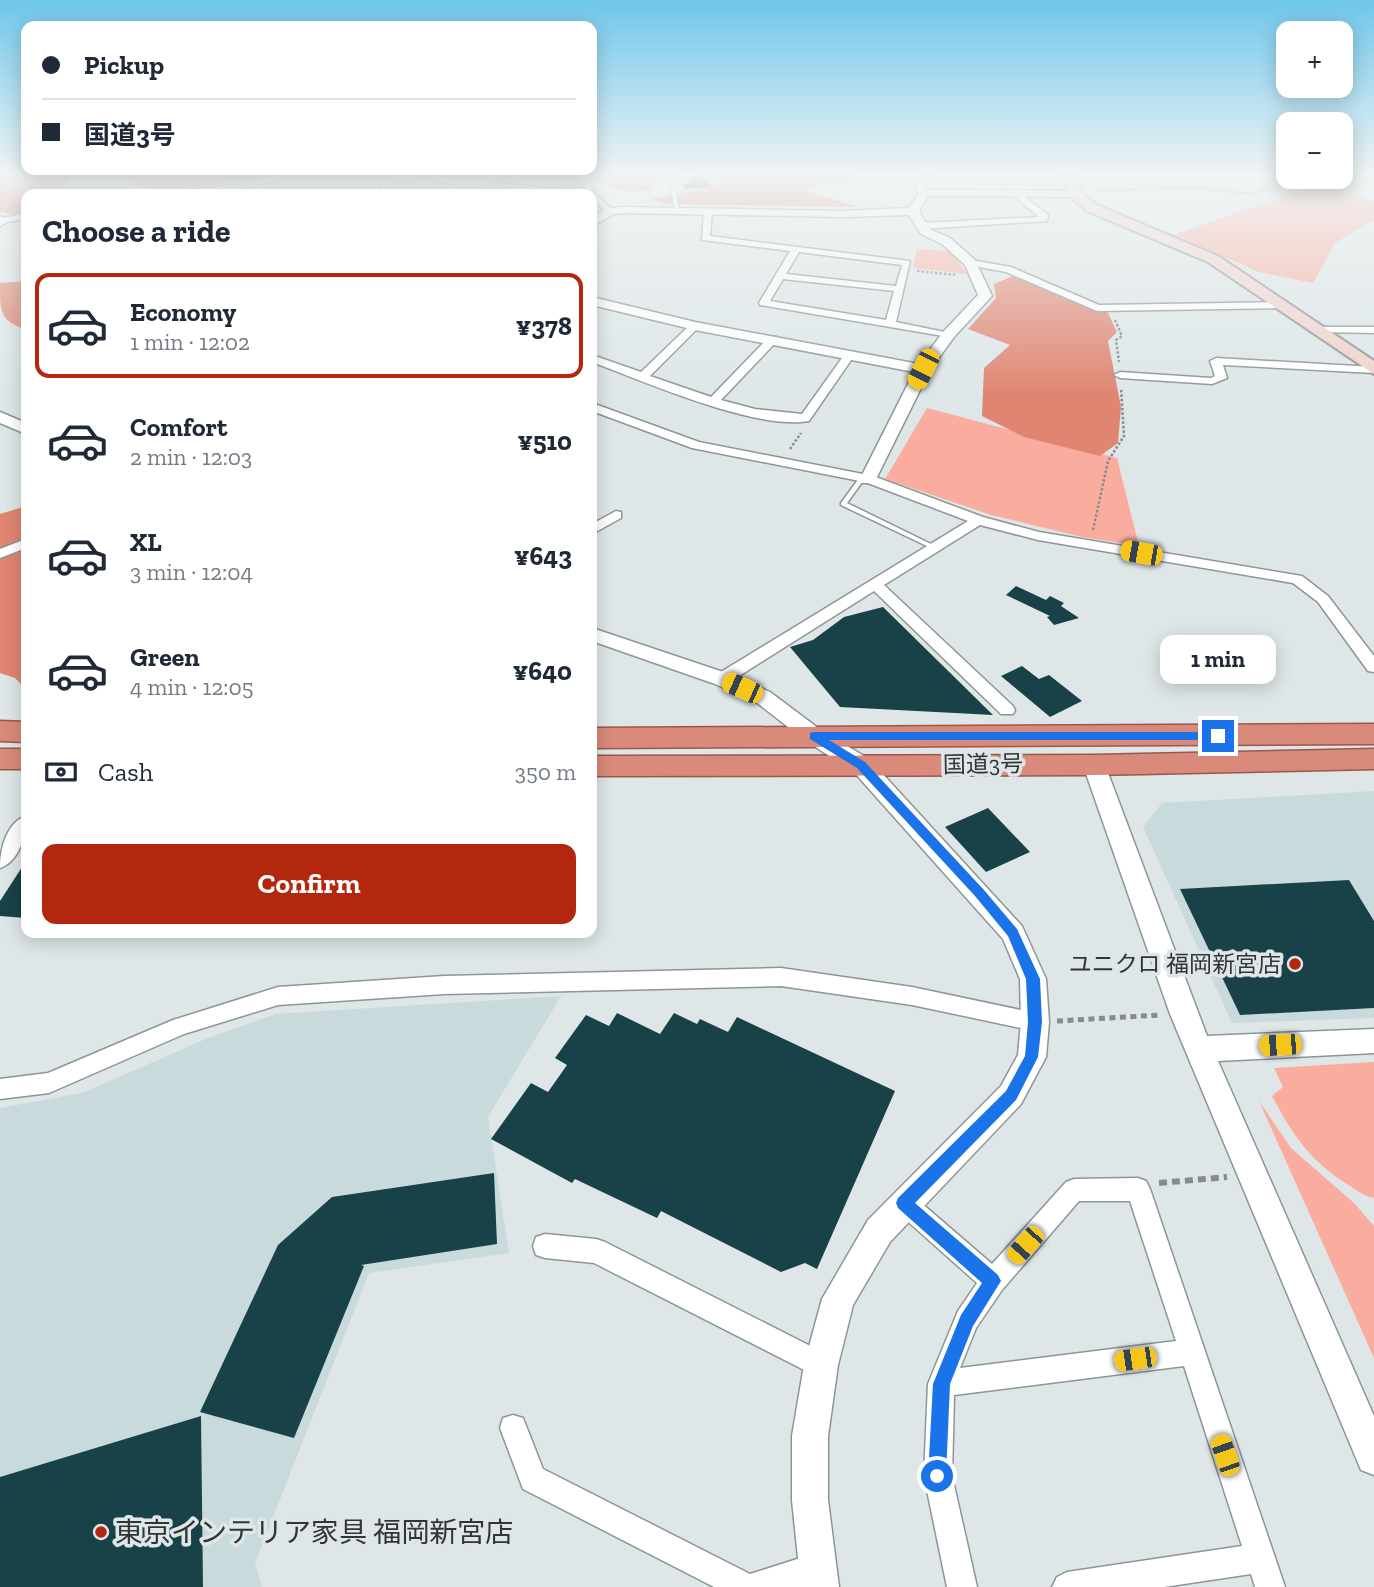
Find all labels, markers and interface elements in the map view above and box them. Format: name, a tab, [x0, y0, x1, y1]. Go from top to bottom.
map controls	[1276, 21, 1353, 189]
button: +	[1276, 21, 1353, 98]
text: Pickup	[84, 49, 164, 81]
button: −	[1276, 112, 1353, 189]
text: 国道3号	[84, 119, 176, 151]
text: Choose a ride	[42, 212, 230, 250]
icon: car	[46, 294, 109, 357]
text: Economy	[130, 296, 236, 328]
text: ¥378	[516, 310, 572, 342]
text: 1 min · 12:02	[130, 328, 250, 356]
car	[905, 346, 942, 392]
icon: car	[46, 409, 109, 472]
text: Comfort	[130, 411, 227, 443]
text: ¥510	[517, 425, 572, 457]
text: 2 min · 12:03	[130, 443, 252, 471]
icon: car	[46, 524, 109, 587]
text: XL	[130, 526, 162, 558]
car	[1119, 539, 1164, 567]
text: ¥643	[514, 540, 572, 572]
text: 3 min · 12:04	[130, 558, 253, 586]
callout: 1 min	[1160, 634, 1276, 684]
icon: car	[46, 639, 109, 702]
text: Green	[130, 641, 200, 673]
text: 1 min	[1191, 645, 1245, 673]
text: ¥640	[513, 655, 572, 687]
car	[719, 670, 766, 706]
text: 4 min · 12:05	[130, 673, 253, 701]
route end	[1202, 720, 1234, 752]
street label: 国道3号	[943, 749, 1023, 779]
icon: cash	[42, 753, 80, 791]
text: Cash	[98, 756, 153, 788]
text: 350 m	[515, 758, 576, 786]
button: Confirm	[42, 844, 576, 924]
place label: ユニクロ 福岡新宮店	[1069, 950, 1281, 978]
marker: ユニクロ 福岡新宮店	[1287, 956, 1303, 972]
car	[1259, 1033, 1302, 1057]
car	[1004, 1222, 1047, 1268]
car	[1113, 1346, 1158, 1372]
car	[1209, 1432, 1242, 1478]
route start	[921, 1460, 953, 1492]
place label: 東京インテリア家具 福岡新宮店	[115, 1516, 513, 1549]
marker: 東京インテリア家具 福岡新宮店	[93, 1524, 109, 1540]

